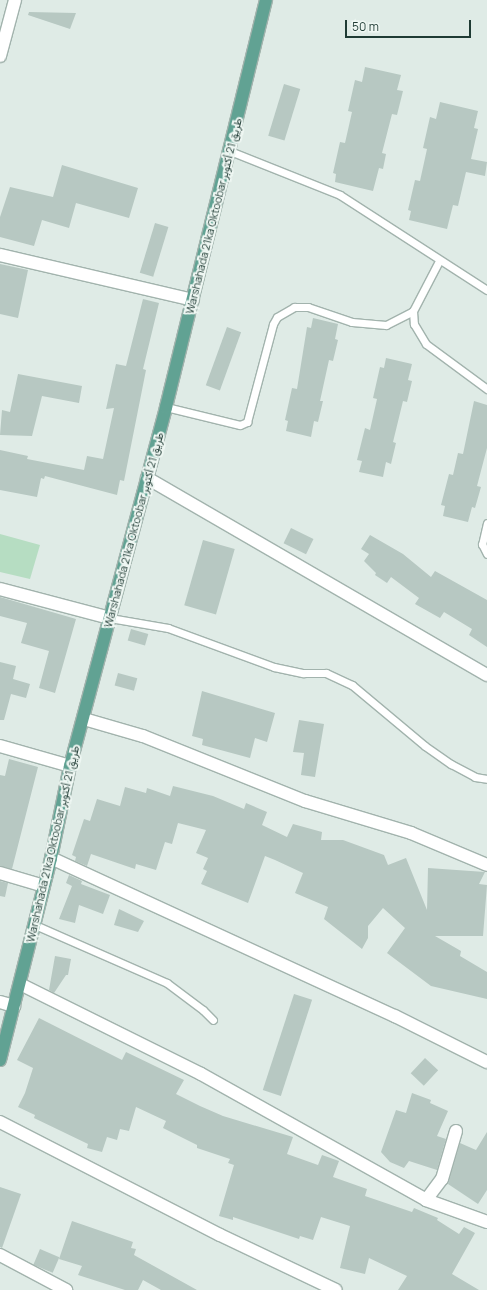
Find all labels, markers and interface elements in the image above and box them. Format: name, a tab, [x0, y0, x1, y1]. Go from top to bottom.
scale bar	[347, 12, 473, 38]
text: 50 m	[352, 18, 379, 35]
street label: Warshahada 21ka Oktoobar طريق 21 أكتوبر	[183, 117, 245, 315]
street label: Warshahada 21ka Oktoobar طريق 21 أكتوبر	[102, 431, 166, 629]
street label: Warshahada 21ka Oktoobar طريق 21 أكتوبر	[24, 744, 82, 944]

